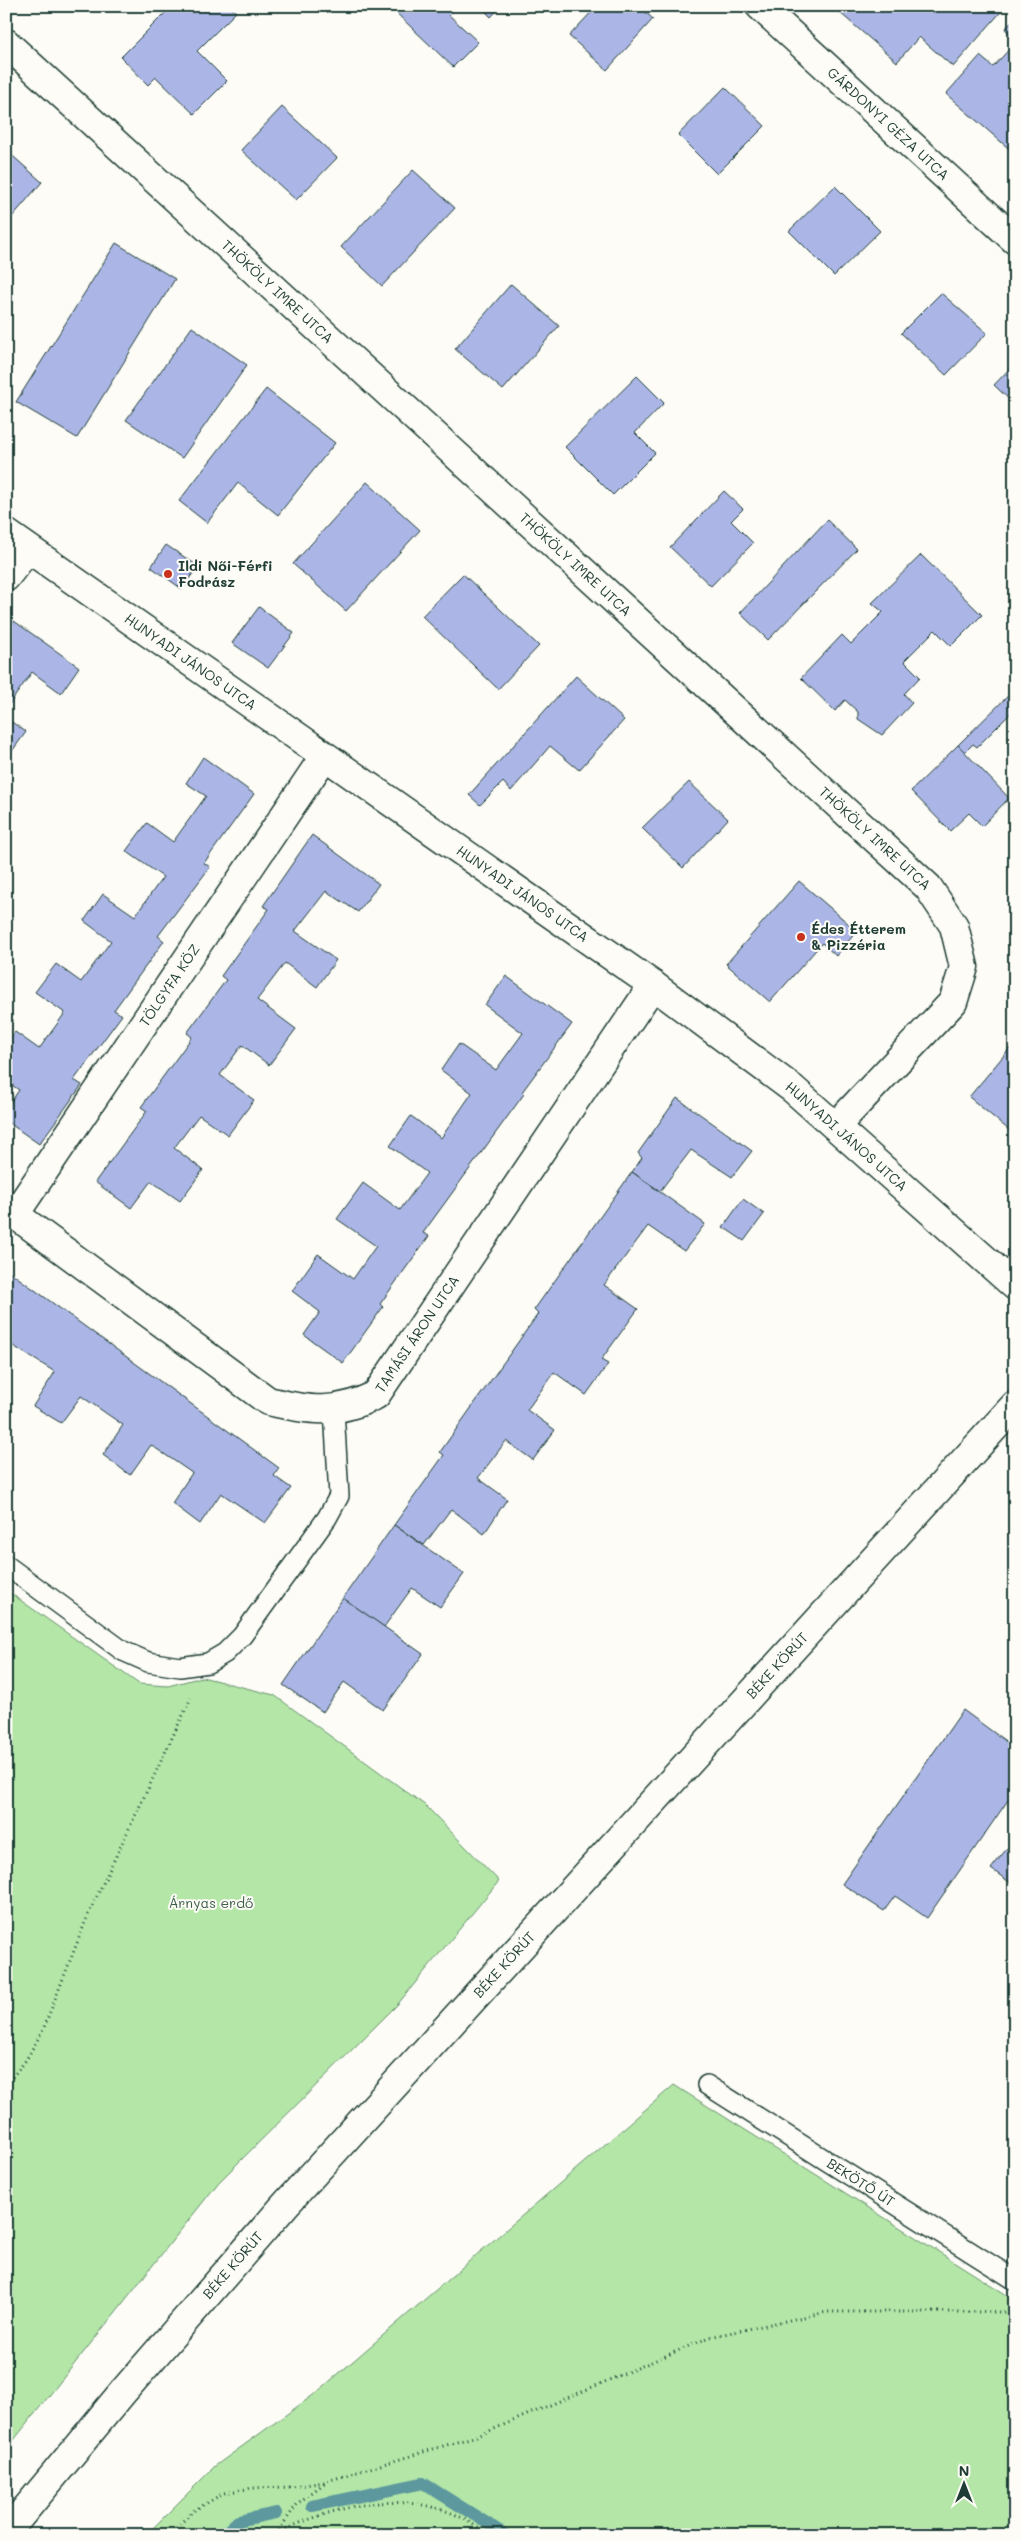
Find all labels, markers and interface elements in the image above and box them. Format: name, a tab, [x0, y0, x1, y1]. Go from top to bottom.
street label: GÁRDONYI GÉZA UTCA	[824, 63, 953, 184]
street label: THÖKÖLY IMRE UTCA	[218, 235, 338, 347]
street label: THÖKÖLY IMRE UTCA	[516, 508, 636, 620]
place label: Ildi Női-Férfi Fodrász	[178, 556, 273, 591]
marker: Ildi Női-Férfi Fodrász	[162, 568, 174, 580]
street label: HUNYADI JÁNOS UTCA	[121, 609, 260, 714]
street label: THÖKÖLY IMRE UTCA	[815, 782, 935, 894]
street label: HUNYADI JÁNOS UTCA	[453, 841, 592, 946]
place label: Édes Étterem & Pizzéria	[811, 919, 906, 954]
marker: Édes Étterem & Pizzéria	[795, 931, 807, 943]
street label: TÖLGYFA KÖZ	[135, 940, 204, 1030]
street label: HUNYADI JÁNOS UTCA	[782, 1077, 912, 1195]
street label: TAMÁSI ÁRON UTCA	[370, 1271, 463, 1396]
street label: BÉKE KÖRÚT	[742, 1628, 812, 1702]
park label: Árnyas erdő	[169, 1893, 253, 1912]
street label: BÉKE KÖRÚT	[469, 1927, 539, 2002]
street label: BEKÖTŐ ÚT	[823, 2153, 899, 2211]
street label: BÉKE KÖRÚT	[198, 2227, 267, 2303]
north arrow	[938, 2458, 988, 2508]
text: N	[959, 2461, 969, 2480]

